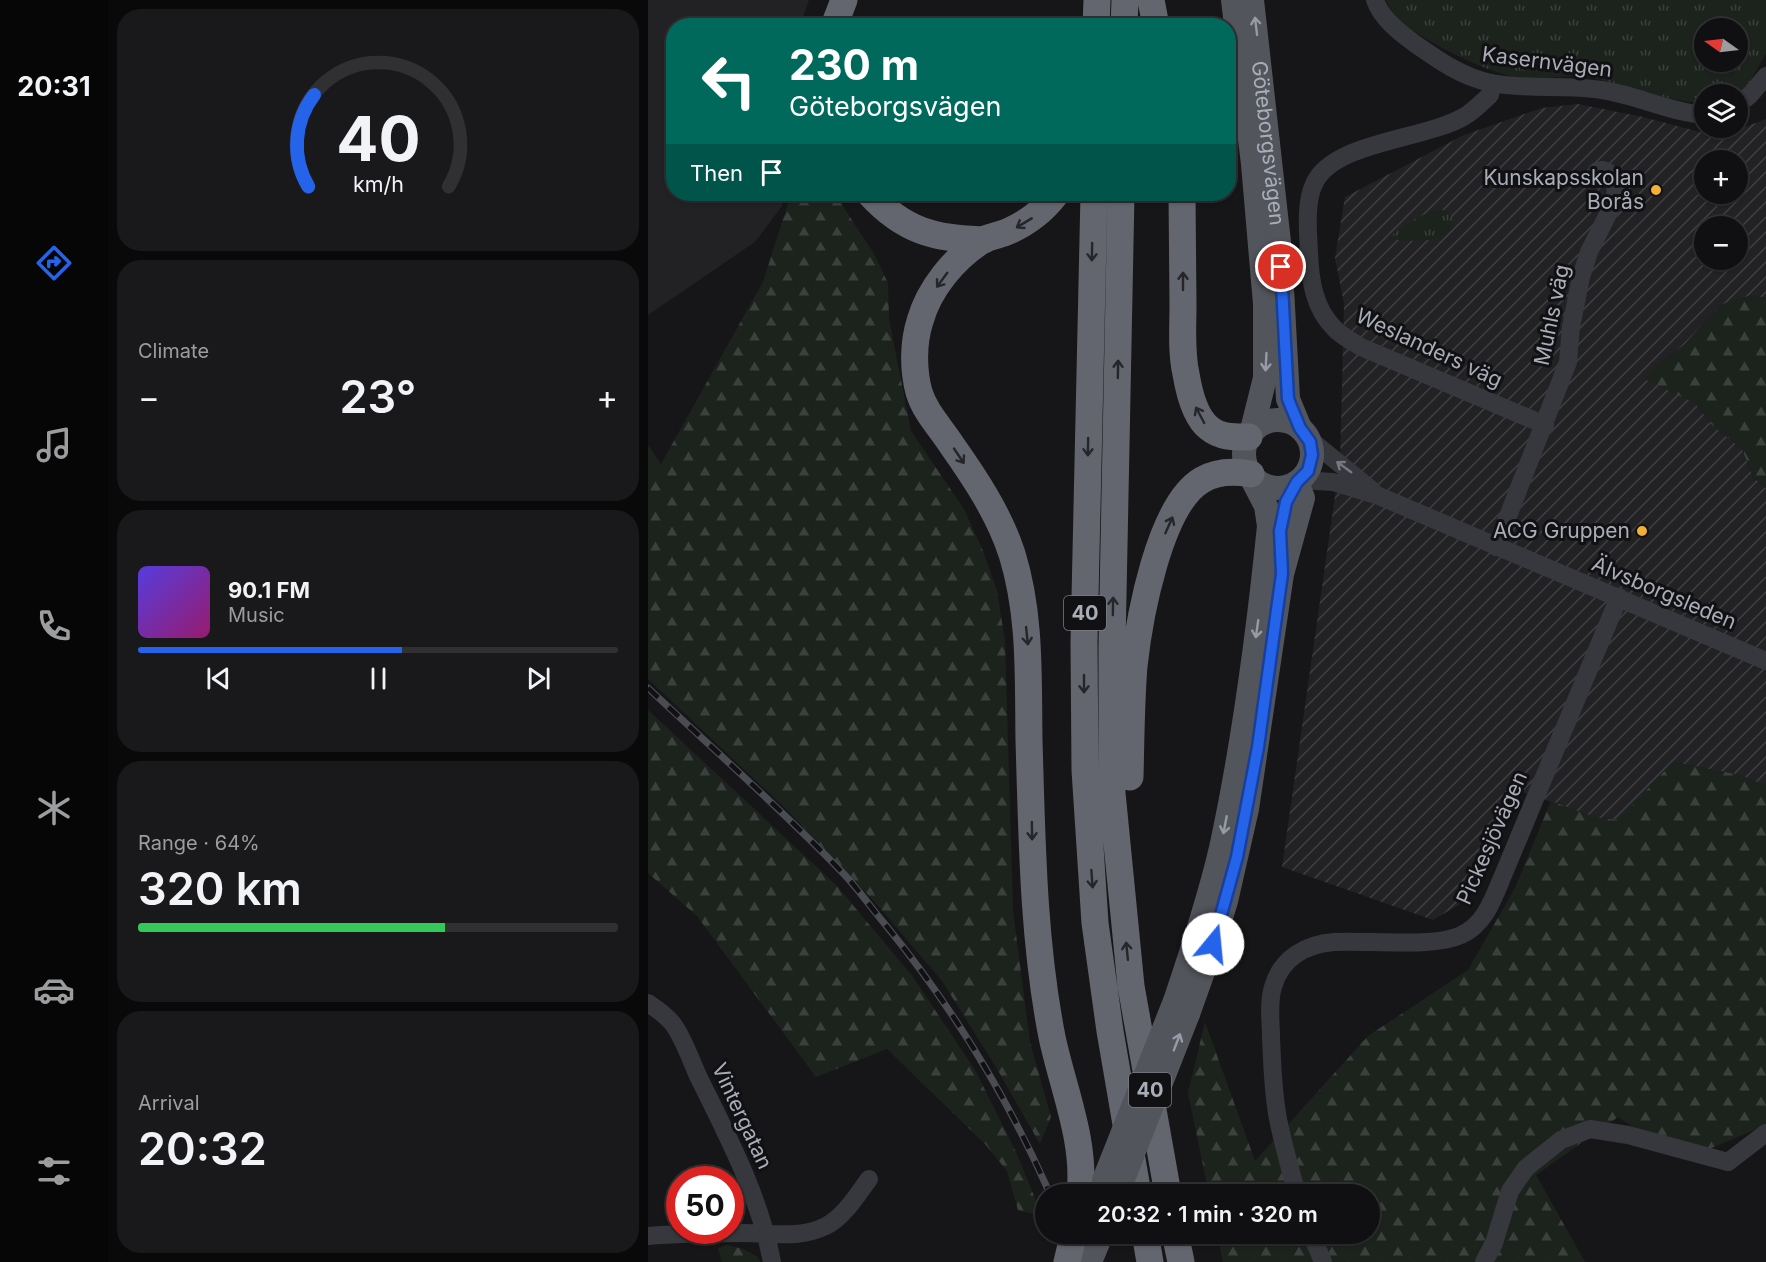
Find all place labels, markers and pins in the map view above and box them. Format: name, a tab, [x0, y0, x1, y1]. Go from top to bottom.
place label: Kunskapsskolan Borås	[1483, 165, 1644, 214]
marker: Kunskapsskolan Borås	[1649, 183, 1663, 197]
pin	[1255, 241, 1306, 292]
place label: ACG Gruppen	[1493, 518, 1630, 543]
marker: ACG Gruppen	[1635, 524, 1649, 538]

